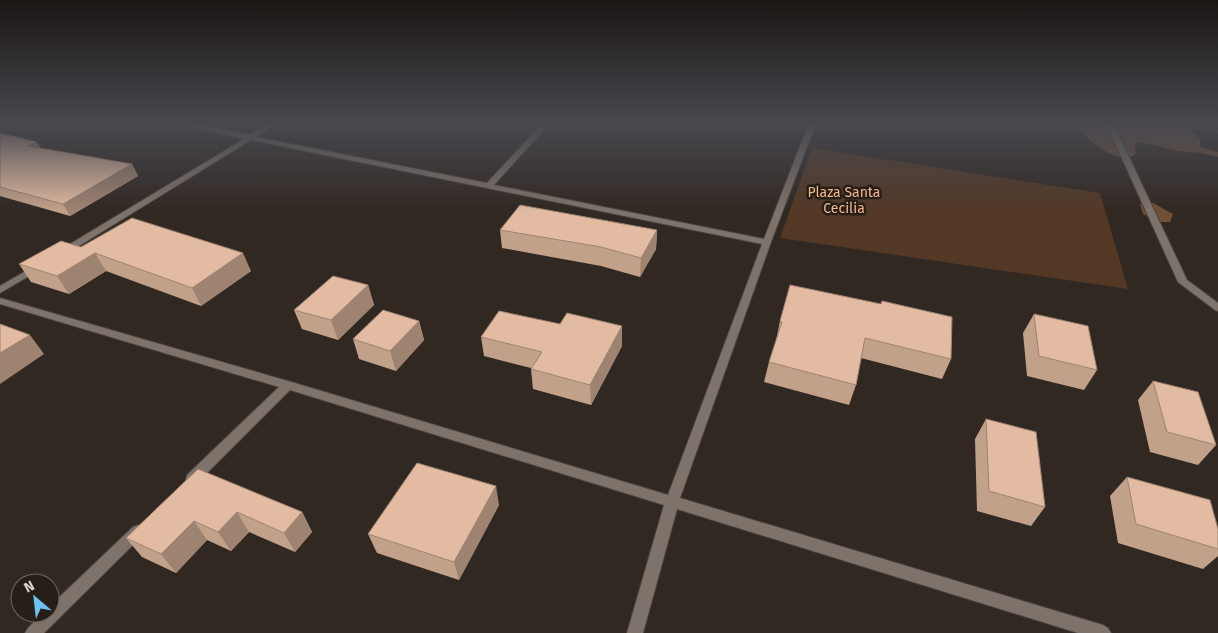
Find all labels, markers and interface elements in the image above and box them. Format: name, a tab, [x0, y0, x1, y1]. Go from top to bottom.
park label: Plaza Santa Cecilia	[808, 184, 880, 217]
north arrow	[10, 573, 60, 623]
text: N	[21, 577, 37, 597]

